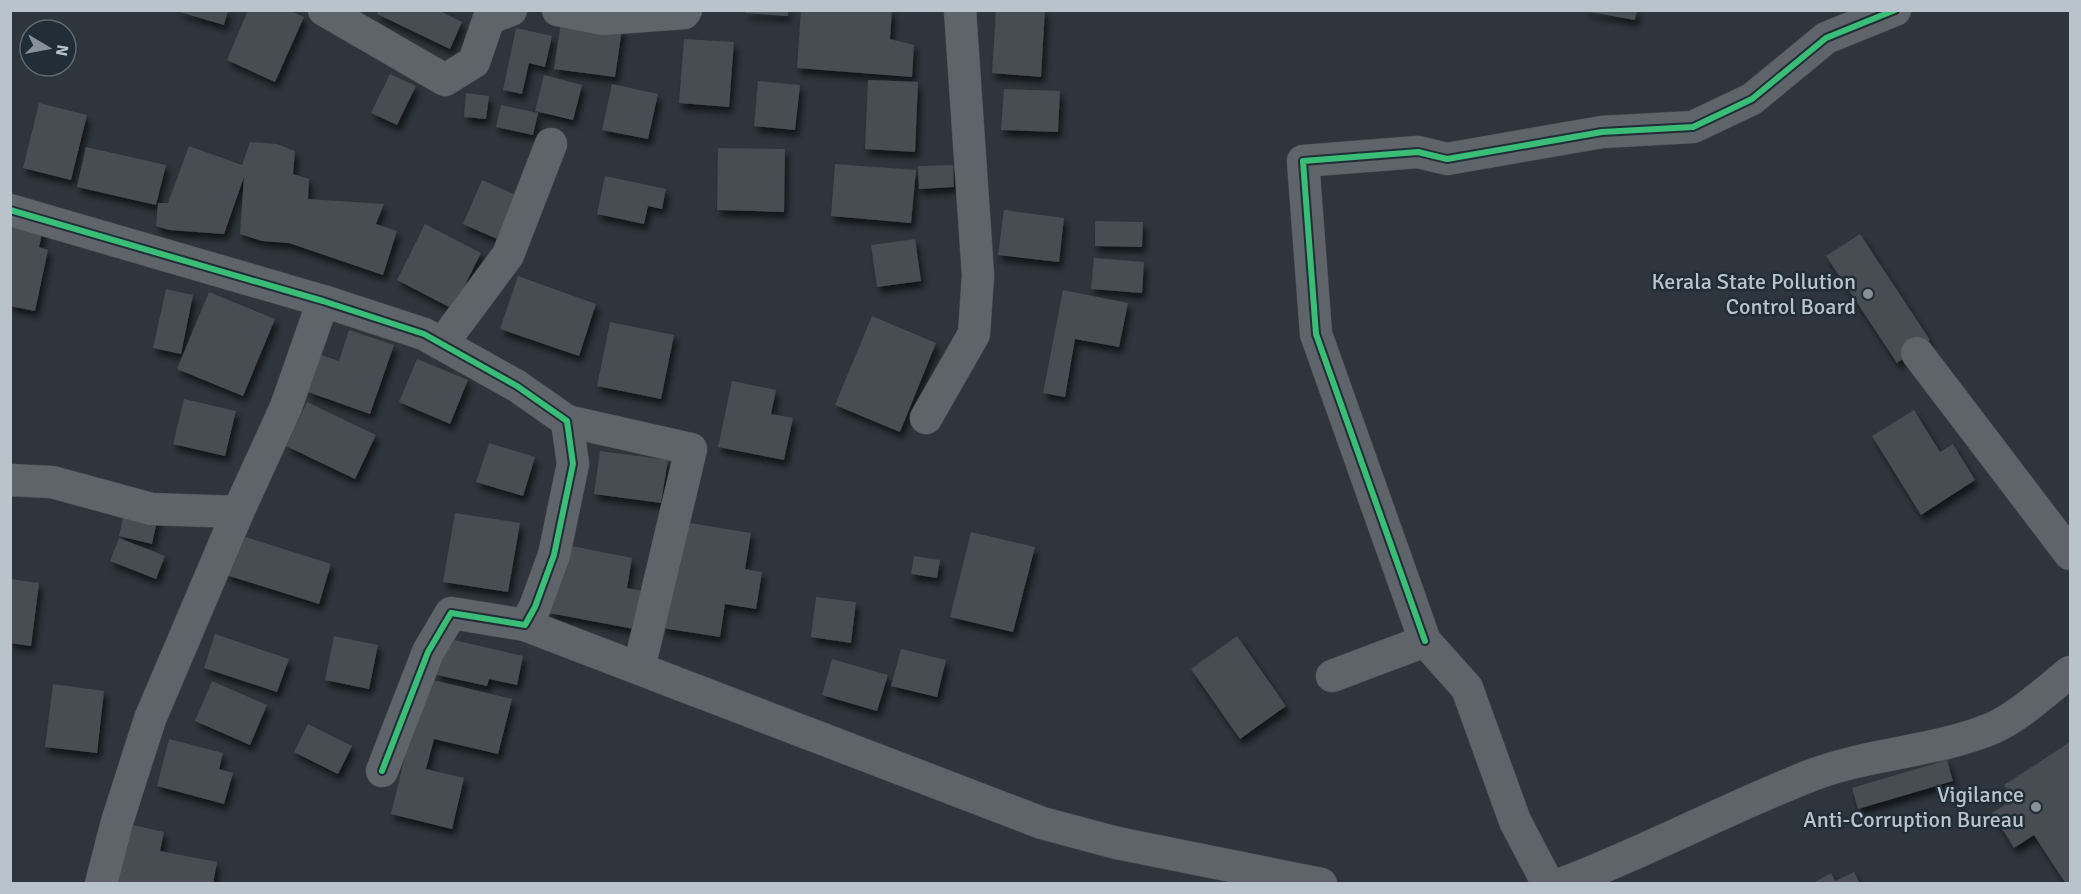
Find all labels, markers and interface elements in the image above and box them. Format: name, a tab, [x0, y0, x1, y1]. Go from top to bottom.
north arrow	[18, 18, 78, 78]
text: N	[51, 43, 73, 58]
place label: Kerala State Pollution Control Board	[1651, 268, 1856, 320]
marker: Kerala State Pollution Control Board	[1861, 287, 1875, 301]
place label: Vigilance Anti-Corruption Bureau	[1803, 781, 2024, 833]
marker: Vigilance Anti-Corruption Bureau	[2029, 800, 2043, 814]

